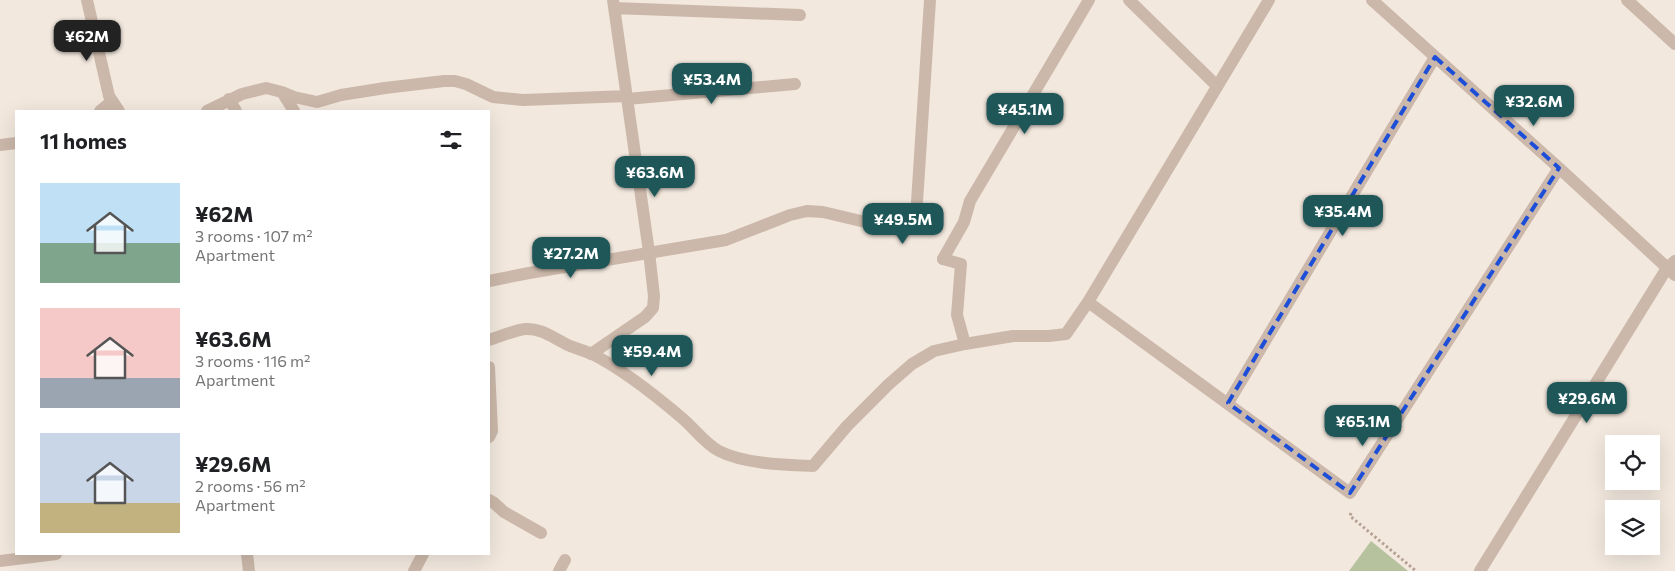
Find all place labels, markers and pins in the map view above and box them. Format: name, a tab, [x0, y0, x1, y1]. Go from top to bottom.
pin: ¥62M	[57, 20, 117, 62]
pin: ¥53.4M	[671, 62, 753, 105]
pin: ¥32.6M	[1493, 84, 1575, 127]
pin: ¥45.1M	[984, 92, 1066, 135]
pin: ¥63.6M	[614, 156, 696, 198]
pin: ¥35.4M	[1302, 194, 1384, 237]
pin: ¥49.5M	[862, 202, 944, 245]
pin: ¥27.2M	[530, 236, 612, 279]
pin: ¥59.4M	[611, 334, 693, 377]
pin: ¥29.6M	[1546, 382, 1628, 424]
pin: ¥65.1M	[1322, 404, 1404, 447]

